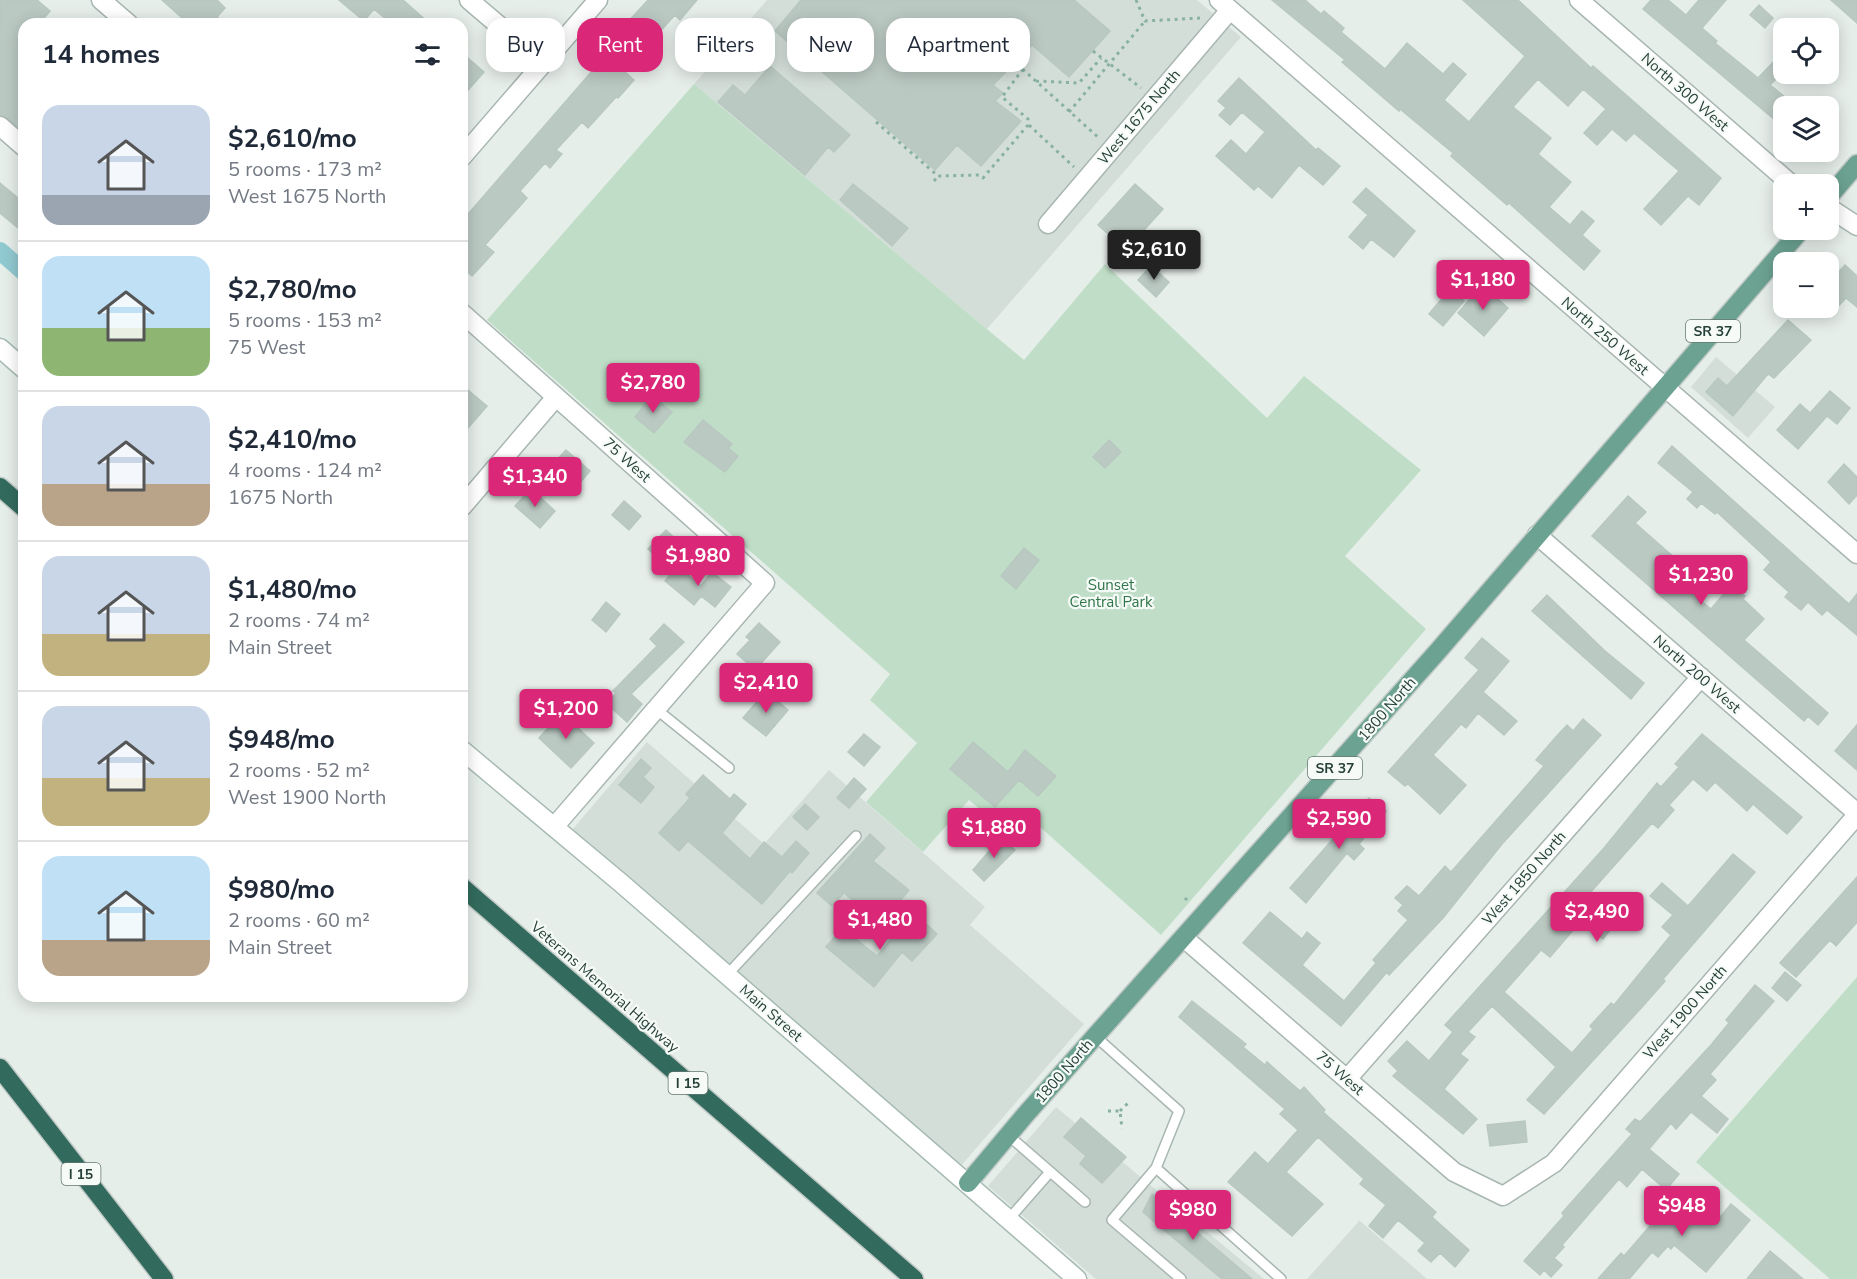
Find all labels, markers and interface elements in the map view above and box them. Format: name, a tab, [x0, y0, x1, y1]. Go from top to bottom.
chip: Buy	[486, 18, 565, 72]
chip: Rent	[577, 18, 663, 72]
chip: Filters	[675, 18, 775, 72]
chip: New	[787, 18, 874, 72]
chip: Apartment	[886, 18, 1030, 72]
map controls	[1773, 18, 1839, 318]
button: locate	[1773, 18, 1839, 84]
text: 14 homes	[42, 37, 160, 72]
icon: filters	[411, 38, 444, 71]
street label: North 300 West	[1637, 48, 1734, 136]
street label: West 1675 North	[1093, 65, 1185, 169]
button: layers	[1773, 96, 1839, 162]
text: $2,610/mo	[228, 121, 357, 156]
icon: home	[90, 129, 162, 201]
text: 5 rooms · 173 m²	[228, 156, 382, 183]
button: +	[1773, 174, 1839, 240]
text: West 1675 North	[228, 183, 386, 210]
pin: $2,610	[1105, 230, 1203, 281]
text: $2,610	[1122, 236, 1186, 263]
button: −	[1773, 252, 1839, 318]
pin: $1,180	[1434, 260, 1532, 311]
text: $1,180	[1451, 266, 1515, 293]
text: $2,780/mo	[228, 272, 357, 307]
icon: home	[90, 280, 162, 352]
street label: North 250 West	[1557, 292, 1654, 380]
text: 5 rooms · 153 m²	[228, 307, 382, 334]
road number: SR 37	[1686, 320, 1740, 342]
text: 75 West	[228, 334, 305, 361]
pin: $2,780	[604, 363, 702, 414]
text: $2,780	[621, 369, 685, 396]
text: $2,410/mo	[228, 422, 357, 457]
icon: home	[90, 430, 162, 502]
street label: 75 West	[599, 433, 656, 487]
text: 4 rooms · 124 m²	[228, 457, 382, 484]
pin: $1,340	[486, 457, 584, 508]
text: $1,340	[503, 463, 567, 490]
text: 1675 North	[228, 484, 333, 511]
pin: $1,980	[649, 536, 747, 587]
text: $1,980	[666, 542, 730, 569]
pin: $1,230	[1652, 555, 1750, 606]
text: $1,230	[1669, 561, 1733, 588]
text: $1,480/mo	[228, 572, 357, 607]
park label: Sunset Central Park	[1070, 575, 1153, 612]
icon: home	[90, 580, 162, 652]
text: 2 rooms · 74 m²	[228, 607, 370, 634]
street label: North 200 West	[1649, 630, 1746, 718]
text: Main Street	[228, 634, 331, 661]
pin: $2,410	[717, 663, 815, 714]
text: $2,410	[734, 669, 798, 696]
street label: 1800 North	[1354, 673, 1420, 745]
pin: $1,200	[517, 689, 615, 740]
text: $1,200	[534, 695, 598, 722]
text: $948/mo	[228, 722, 335, 757]
icon: home	[90, 730, 162, 802]
text: 2 rooms · 52 m²	[228, 757, 370, 784]
road number: SR 37	[1308, 757, 1362, 779]
text: West 1900 North	[228, 784, 386, 811]
pin: $2,590	[1290, 799, 1388, 850]
text: $2,590	[1307, 805, 1371, 832]
pin: $1,880	[945, 808, 1043, 859]
text: $1,880	[962, 814, 1026, 841]
street label: West 1850 North	[1478, 827, 1570, 929]
text: $980/mo	[228, 872, 335, 907]
icon: home	[90, 880, 162, 952]
pin: $2,490	[1548, 892, 1646, 943]
text: $2,490	[1565, 898, 1629, 925]
pin: $1,480	[831, 900, 929, 951]
text: $1,480	[848, 906, 912, 933]
text: 2 rooms · 60 m²	[228, 907, 370, 934]
street label: Veterans Memorial Highway	[526, 916, 684, 1057]
text: Main Street	[228, 934, 331, 961]
street label: West 1900 North	[1639, 961, 1731, 1063]
street label: Main Street	[735, 980, 807, 1046]
street label: 1800 North	[1031, 1035, 1097, 1107]
street label: 75 West	[1312, 1046, 1369, 1100]
road number: I 15	[668, 1072, 708, 1094]
road number: I 15	[62, 1163, 100, 1185]
pin: $948	[1646, 1186, 1718, 1237]
pin: $980	[1157, 1190, 1229, 1241]
text: $948	[1658, 1192, 1706, 1219]
text: $980	[1169, 1196, 1217, 1223]

